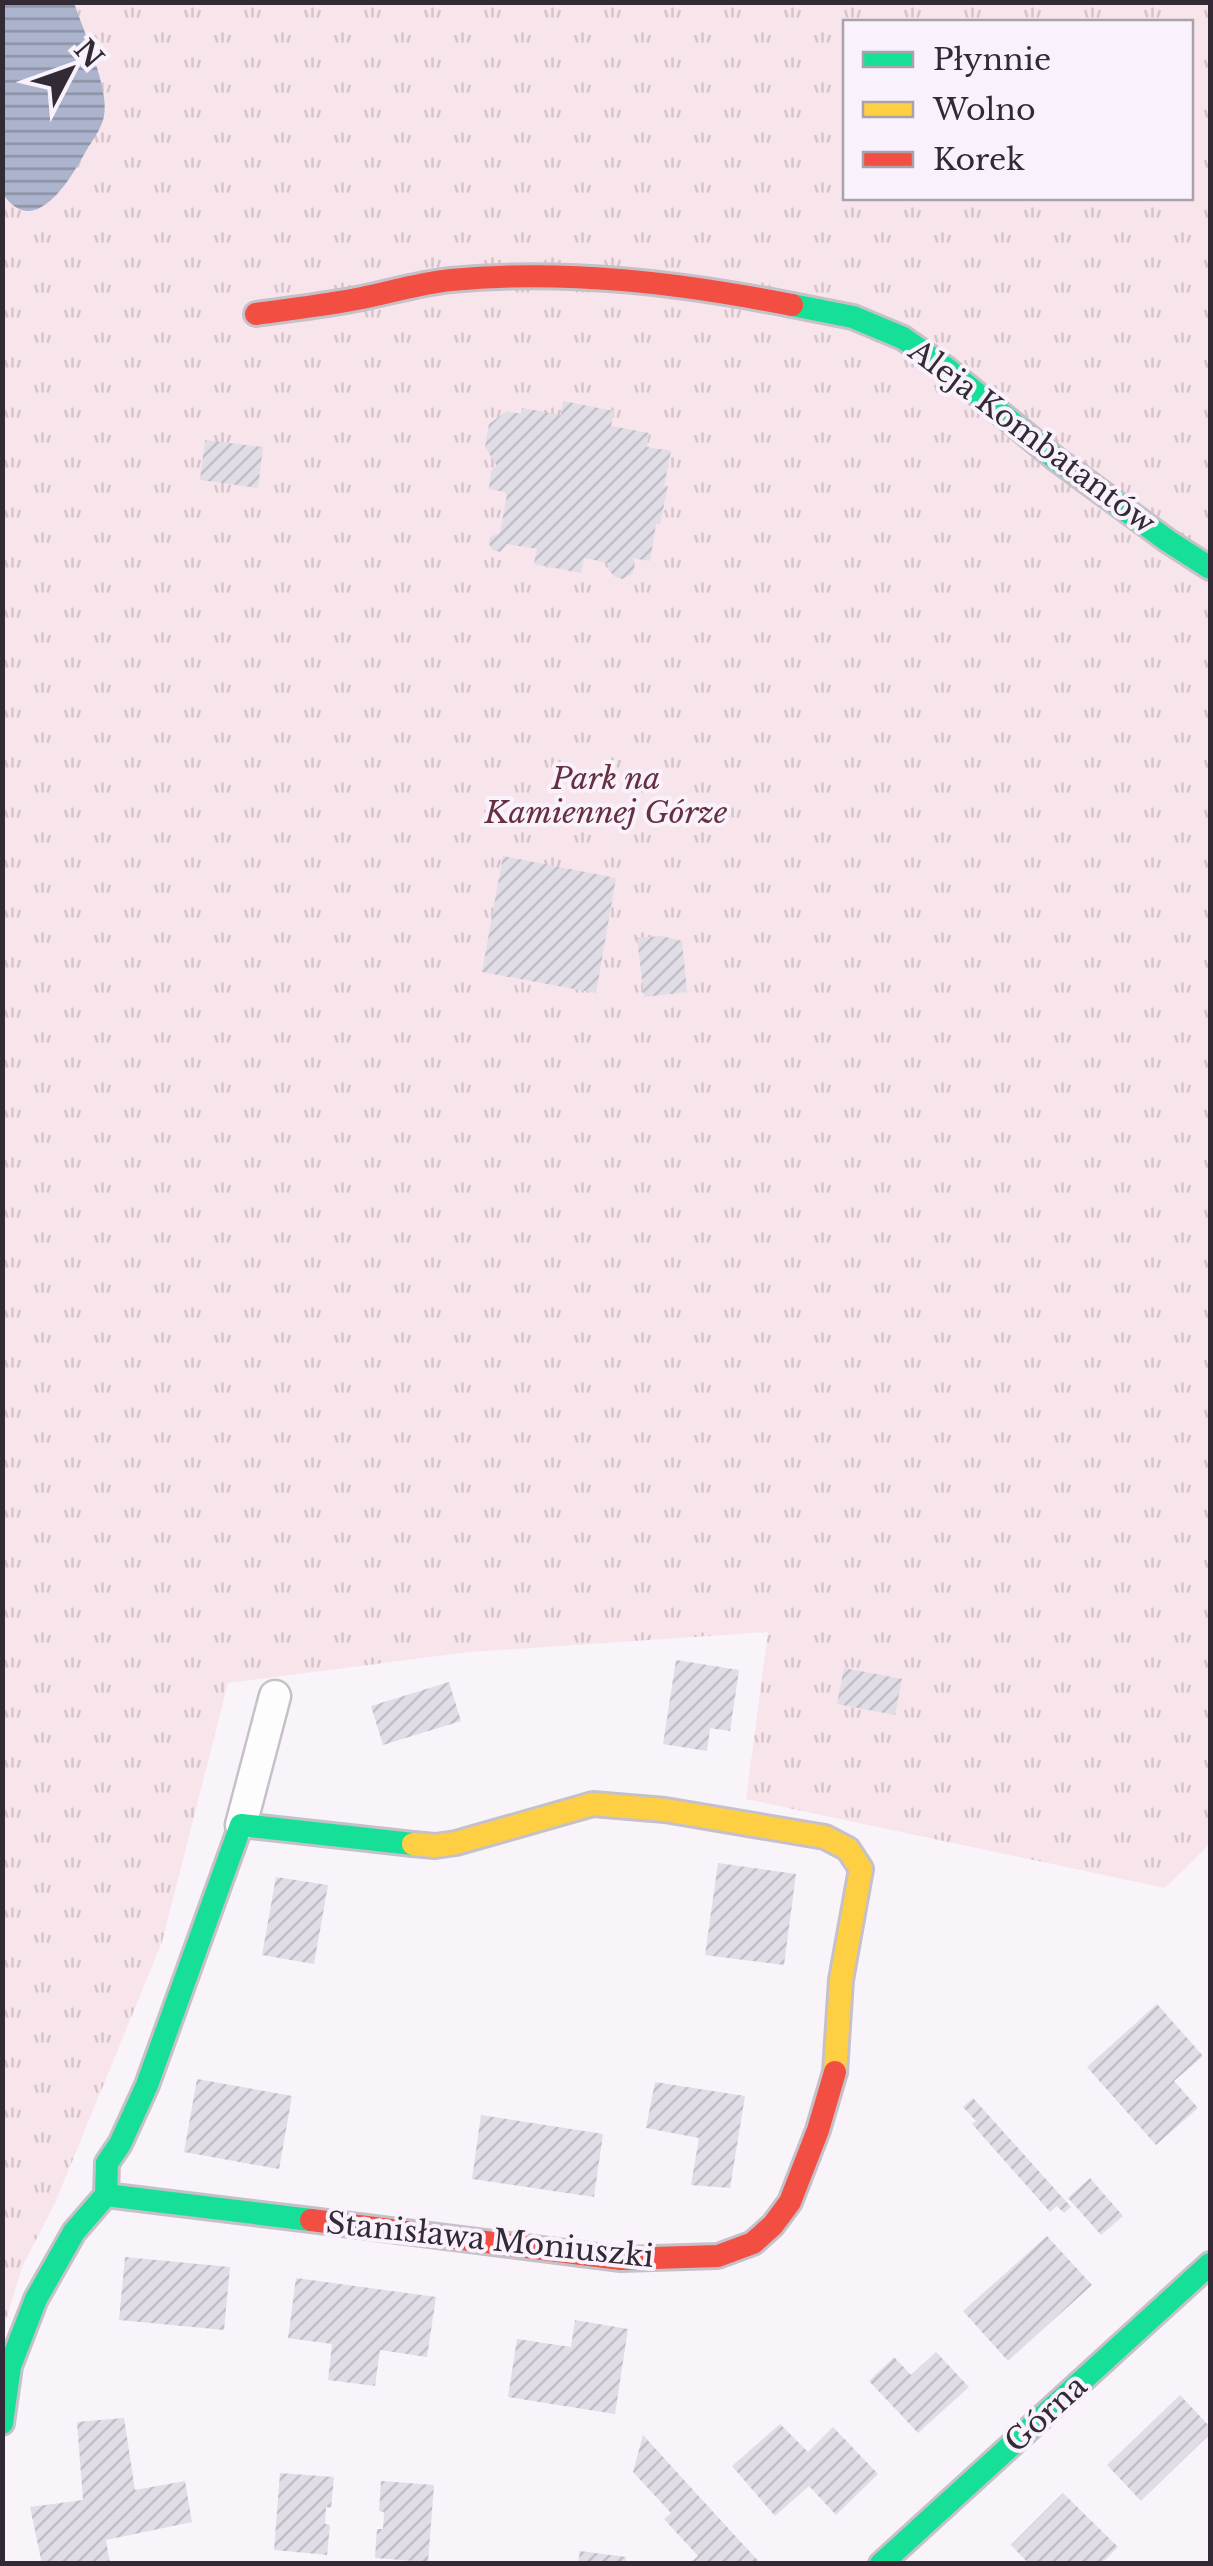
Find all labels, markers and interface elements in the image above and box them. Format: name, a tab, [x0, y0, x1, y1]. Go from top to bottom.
north arrow	[20, 20, 120, 120]
legend	[843, 20, 1193, 200]
text: N	[67, 33, 110, 75]
text: Płynnie	[933, 41, 1051, 78]
text: Wolno	[932, 91, 1036, 128]
text: Korek	[933, 141, 1025, 178]
street label: Aleja Kombatantów	[901, 331, 1163, 542]
park label: Park na Kamiennej Górze	[484, 760, 728, 831]
street label: Stanisława Moniuszki	[324, 2204, 656, 2275]
street label: Górna	[997, 2367, 1094, 2460]

